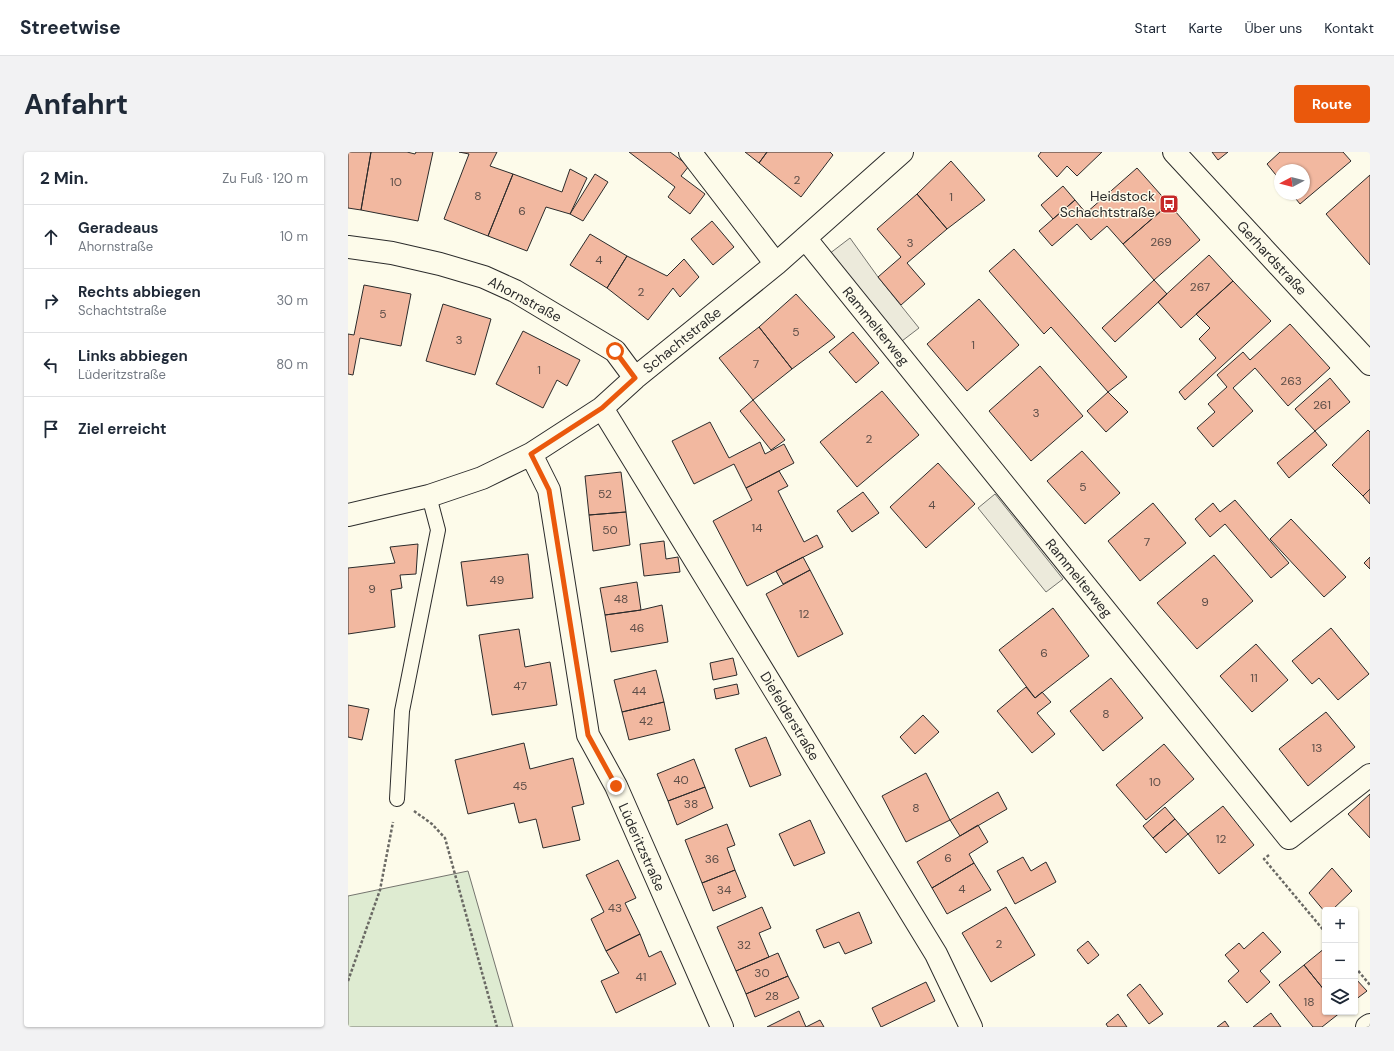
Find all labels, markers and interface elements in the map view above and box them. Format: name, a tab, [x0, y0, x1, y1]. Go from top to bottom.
text: Streetwise	[20, 15, 121, 40]
text: Start	[1135, 19, 1166, 37]
text: Karte	[1188, 19, 1222, 37]
text: Über uns	[1244, 19, 1302, 37]
text: Kontakt	[1324, 19, 1374, 37]
button: Route	[1294, 85, 1370, 123]
text: Anfahrt	[24, 86, 128, 123]
north arrow	[1274, 164, 1310, 200]
text: 2 Min.	[40, 167, 88, 189]
text: Zu Fuß · 120 m	[222, 170, 308, 187]
house number: 2	[794, 172, 801, 188]
house number: 10	[390, 174, 402, 190]
place label: Heidstock Schachtstraße	[1060, 187, 1155, 221]
house number: 8	[474, 188, 482, 204]
house number: 1	[949, 189, 953, 205]
bus stop icon: Heidstock Schachtstraße	[1158, 193, 1180, 215]
house number: 6	[518, 203, 526, 219]
street label: Gerhardstraße	[1233, 217, 1311, 299]
text: Geradeaus	[78, 218, 159, 238]
icon: ahead	[40, 226, 62, 248]
text: 10 m	[280, 228, 308, 245]
house number: 269	[1150, 234, 1172, 250]
house number: 3	[906, 235, 914, 251]
text: Ahornstraße	[78, 238, 153, 255]
house number: 4	[595, 252, 603, 268]
street label: Ahornstraße	[485, 272, 565, 326]
house number: 267	[1190, 279, 1210, 295]
text: Rechts abbiegen	[78, 282, 201, 302]
street label: Rammelterweg	[839, 283, 913, 369]
house number: 2	[638, 284, 645, 300]
icon: right	[40, 290, 62, 312]
text: 30 m	[276, 292, 308, 309]
text: Schachtstraße	[78, 302, 167, 319]
street label: Schachtstraße	[639, 303, 725, 377]
house number: 5	[379, 306, 387, 322]
house number: 5	[792, 324, 800, 340]
house number: 3	[455, 332, 463, 348]
house number: 1	[971, 337, 975, 353]
route start	[606, 342, 624, 360]
text: Links abbiegen	[78, 346, 188, 366]
icon: left	[40, 354, 62, 376]
text: 80 m	[276, 356, 308, 373]
house number: 7	[753, 356, 759, 372]
house number: 1	[537, 362, 541, 378]
text: Lüderitzstraße	[78, 366, 166, 383]
house number: 263	[1280, 373, 1302, 389]
house number: 261	[1313, 397, 1331, 413]
house number: 3	[1032, 405, 1040, 421]
icon: arrive	[40, 418, 62, 440]
text: Ziel erreicht	[78, 419, 167, 439]
house number: 2	[866, 431, 873, 447]
house number: 5	[1079, 479, 1087, 495]
house number: 52	[598, 486, 612, 502]
house number: 4	[928, 497, 936, 513]
house number: 14	[751, 520, 763, 536]
house number: 50	[602, 522, 618, 538]
house number: 7	[1144, 534, 1150, 550]
street label: Rammelterweg	[1042, 535, 1116, 621]
house number: 49	[490, 572, 504, 588]
house number: 9	[368, 581, 376, 597]
house number: 48	[614, 591, 628, 607]
house number: 9	[1201, 594, 1209, 610]
house number: 12	[799, 606, 809, 622]
house number: 46	[630, 620, 644, 636]
house number: 6	[1040, 645, 1048, 661]
street label: Diefelderstraße	[756, 668, 824, 764]
house number: 11	[1250, 670, 1258, 686]
house number: 47	[513, 678, 527, 694]
house number: 44	[632, 683, 646, 699]
house number: 8	[1102, 706, 1110, 722]
house number: 42	[639, 713, 653, 729]
house number: 13	[1312, 740, 1322, 756]
house number: 40	[673, 772, 689, 788]
house number: 10	[1149, 774, 1161, 790]
route end	[607, 777, 625, 795]
house number: 45	[513, 778, 527, 794]
house number: 38	[684, 796, 698, 812]
street label: Lüderitzstraße	[615, 800, 669, 894]
house number: 8	[912, 800, 920, 816]
house number: 12	[1216, 831, 1226, 847]
house number: 6	[944, 850, 952, 866]
house number: 36	[705, 851, 719, 867]
house number: 4	[958, 881, 966, 897]
house number: 34	[717, 882, 731, 898]
house number: 43	[608, 900, 622, 916]
map controls	[1322, 907, 1358, 1015]
button: +	[1322, 907, 1358, 943]
house number: 2	[996, 936, 1003, 952]
house number: 32	[737, 937, 751, 953]
button: −	[1322, 943, 1358, 979]
house number: 30	[754, 965, 770, 981]
house number: 41	[635, 969, 647, 985]
button: layers	[1322, 979, 1358, 1015]
house number: 28	[765, 988, 779, 1004]
house number: 18	[1303, 994, 1315, 1010]

